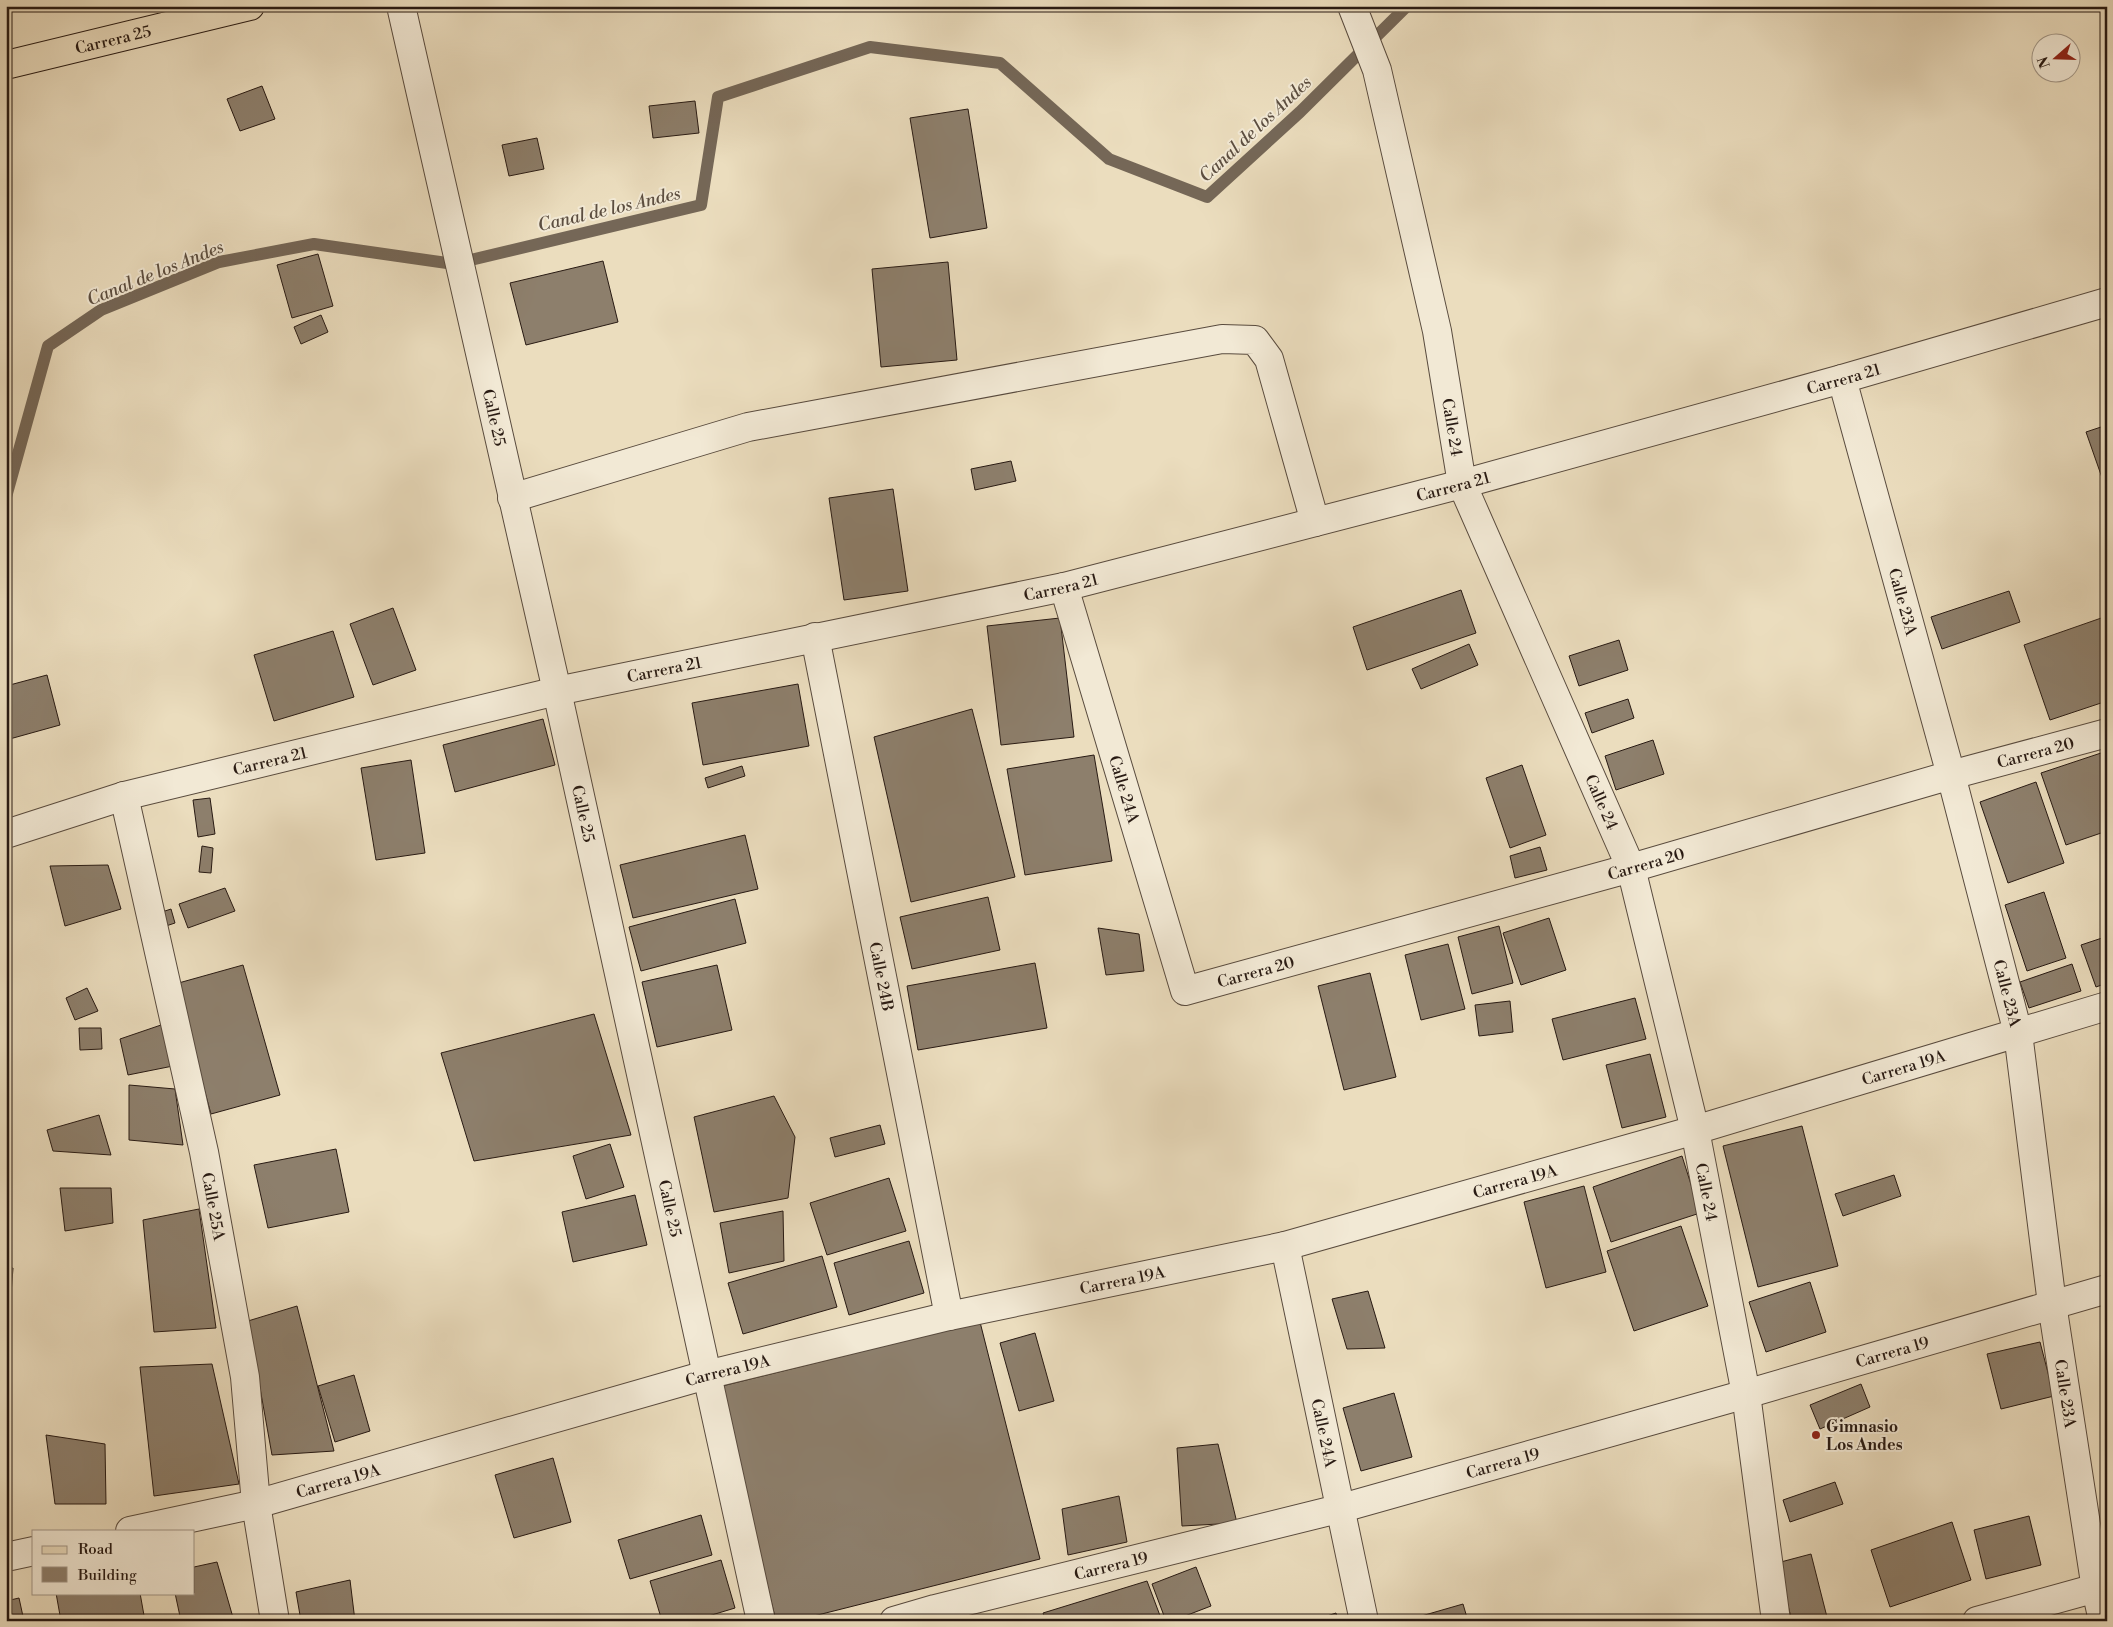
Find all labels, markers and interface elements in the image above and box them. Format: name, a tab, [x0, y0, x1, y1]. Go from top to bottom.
street label: Carrera 25	[73, 21, 153, 59]
north arrow	[2030, 32, 2080, 82]
text: N	[2034, 54, 2055, 70]
water label: Canal de los Andes	[1194, 71, 1317, 187]
water label: Canal de los Andes	[536, 182, 683, 237]
water label: Canal de los Andes	[83, 235, 227, 311]
street label: Carrera 21	[1805, 359, 1883, 399]
street label: Calle 25	[478, 387, 510, 448]
street label: Calle 24	[1437, 397, 1466, 458]
street label: Carrera 21	[1414, 468, 1493, 506]
street label: Calle 23A	[1884, 566, 1921, 639]
street label: Carrera 21	[1022, 570, 1101, 606]
street label: Carrera 21	[625, 653, 704, 687]
street label: Carrera 20	[1995, 733, 2076, 773]
street label: Carrera 21	[231, 743, 309, 780]
street label: Calle 24A	[1104, 753, 1143, 827]
street label: Calle 24	[1580, 771, 1622, 834]
street label: Calle 25	[567, 783, 599, 844]
street label: Carrera 20	[1605, 844, 1687, 885]
street label: Calle 24B	[864, 940, 898, 1013]
street label: Carrera 20	[1215, 952, 1297, 993]
street label: Calle 23A	[1988, 957, 2025, 1030]
street label: Carrera 19A	[1859, 1046, 1949, 1090]
street label: Carrera 19A	[1471, 1160, 1560, 1203]
street label: Calle 24	[1691, 1161, 1721, 1223]
street label: Calle 25A	[197, 1171, 229, 1243]
street label: Calle 25	[653, 1178, 685, 1239]
street label: Carrera 19A	[1078, 1262, 1168, 1300]
street label: Carrera 19	[1853, 1332, 1932, 1373]
street label: Carrera 19A	[683, 1351, 773, 1391]
street label: Calle 23A	[2050, 1358, 2080, 1430]
street label: Calle 24A	[1306, 1397, 1341, 1470]
place label: Gimnasio Los Andes	[1826, 1417, 1903, 1455]
marker: Gimnasio Los Andes	[1810, 1429, 1822, 1441]
street label: Carrera 19	[1464, 1444, 1542, 1484]
street label: Carrera 19A	[294, 1460, 383, 1503]
legend	[32, 1530, 195, 1594]
text: Road	[78, 1540, 113, 1559]
street label: Carrera 19	[1072, 1547, 1151, 1585]
text: Building	[77, 1566, 137, 1585]

